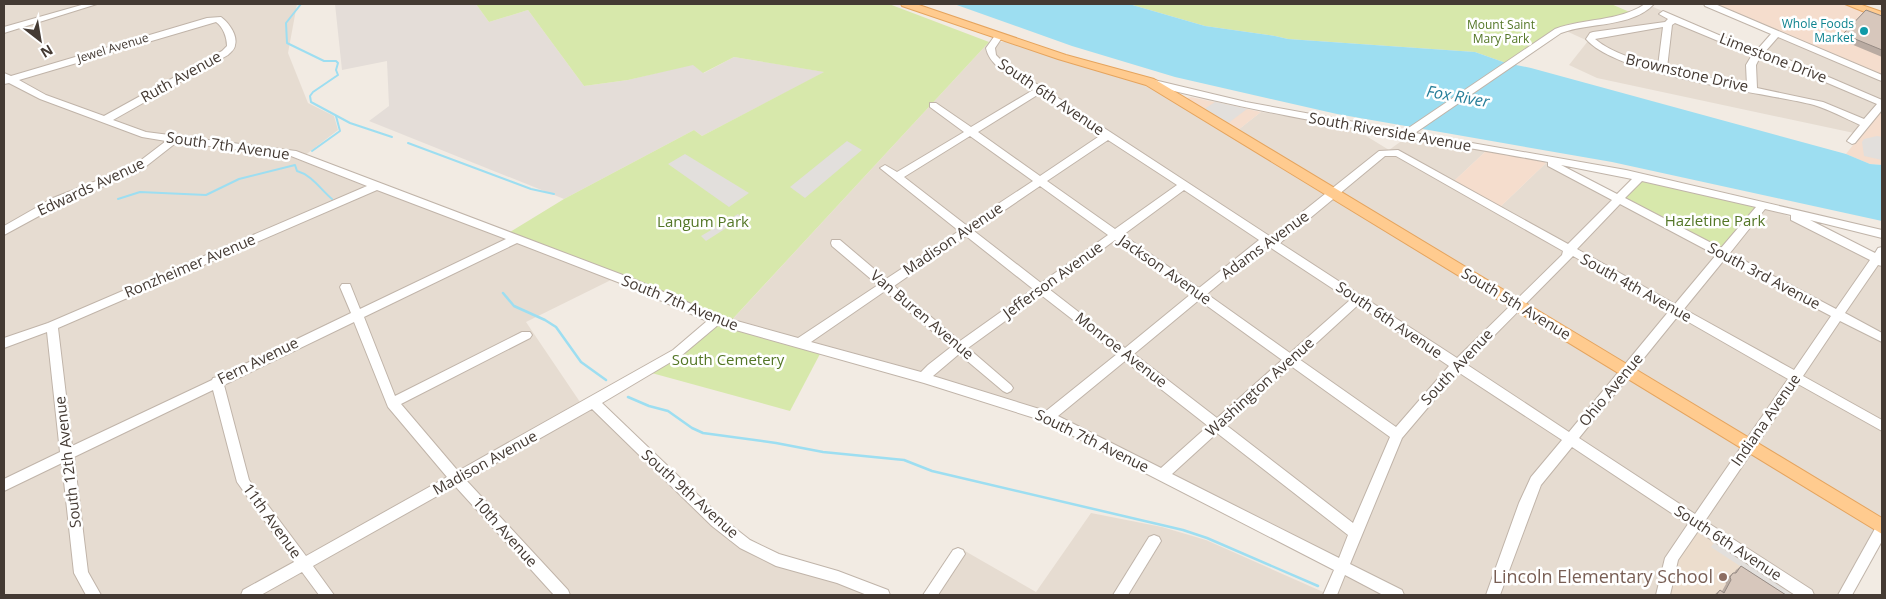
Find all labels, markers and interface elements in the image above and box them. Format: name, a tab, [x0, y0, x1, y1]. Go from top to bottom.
north arrow	[15, 15, 65, 65]
place label: Whole Foods Market	[1782, 15, 1854, 46]
park label: Mount Saint Mary Park	[1467, 16, 1535, 47]
marker: Whole Foods Market	[1858, 25, 1870, 37]
street label: Limestone Drive	[1717, 27, 1830, 87]
street label: Jewel Avenue	[74, 29, 151, 67]
text: N	[37, 40, 57, 63]
street label: Ruth Avenue	[137, 46, 224, 106]
street label: Brownstone Drive	[1624, 48, 1751, 96]
street label: South 6th Avenue	[995, 53, 1109, 139]
water label: Fox River	[1425, 80, 1492, 112]
street label: South Riverside Avenue	[1307, 107, 1473, 155]
street label: South 7th Avenue	[165, 126, 291, 164]
street label: Edwards Avenue	[34, 153, 147, 220]
street label: Madison Avenue	[899, 197, 1006, 279]
street label: Adams Avenue	[1216, 205, 1312, 283]
park label: Hazletine Park	[1665, 210, 1765, 230]
park label: Langum Park	[657, 211, 749, 231]
street label: Ronzheimer Avenue	[121, 228, 258, 302]
street label: Jackson Avenue	[1114, 229, 1216, 309]
street label: Jefferson Avenue	[997, 236, 1106, 323]
street label: South 3rd Avenue	[1705, 237, 1824, 313]
street label: South 4th Avenue	[1577, 248, 1696, 326]
street label: South 5th Avenue	[1458, 263, 1575, 344]
street label: Van Buren Avenue	[867, 265, 979, 363]
street label: South 7th Avenue	[619, 270, 742, 335]
street label: South 6th Avenue	[1333, 276, 1447, 362]
street label: Monroe Avenue	[1072, 307, 1172, 391]
street label: South Avenue	[1416, 324, 1497, 409]
street label: Fern Avenue	[214, 332, 301, 388]
street label: Washington Avenue	[1201, 332, 1318, 440]
park label: South Cemetery	[672, 349, 785, 369]
street label: Ohio Avenue	[1574, 349, 1647, 430]
street label: Indiana Avenue	[1726, 369, 1804, 470]
street label: South 12th Avenue	[49, 395, 85, 529]
street label: South 7th Avenue	[1032, 404, 1153, 476]
street label: Madison Avenue	[429, 425, 540, 499]
street label: South 9th Avenue	[638, 444, 743, 542]
street label: 11th Avenue	[239, 479, 307, 562]
street label: 10th Avenue	[469, 492, 543, 571]
street label: South 6th Avenue	[1671, 500, 1786, 584]
place label: Lincoln Elementary School	[1493, 564, 1713, 588]
marker: Lincoln Elementary School	[1717, 571, 1729, 583]

